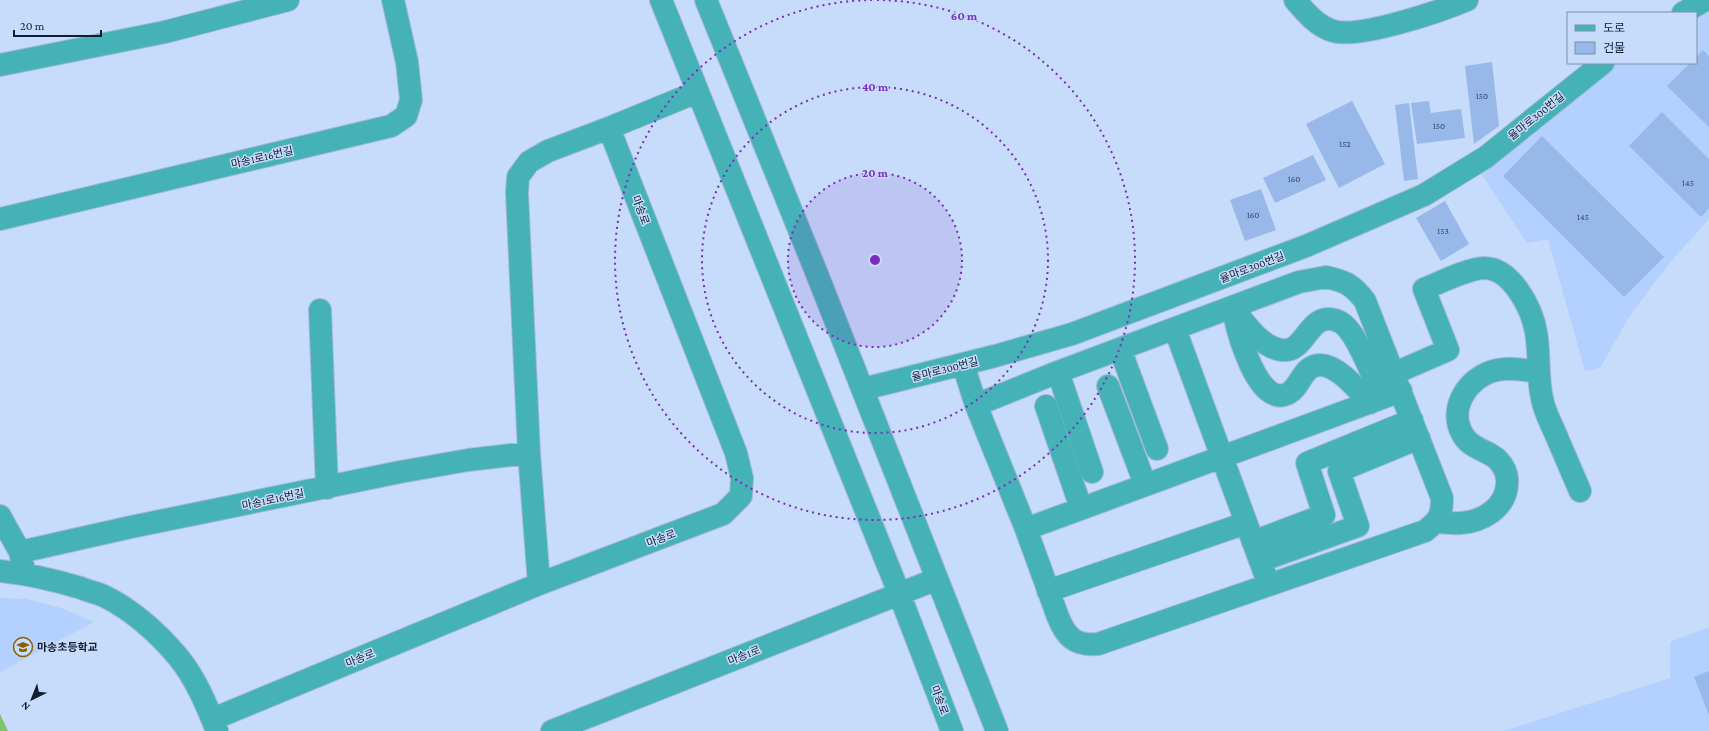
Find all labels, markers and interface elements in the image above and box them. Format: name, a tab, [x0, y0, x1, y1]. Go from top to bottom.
text: 60 m	[951, 9, 978, 23]
scale bar	[14, 12, 101, 38]
legend	[1567, 12, 1697, 64]
text: 20 m	[20, 19, 45, 33]
text: 도로	[1603, 21, 1625, 35]
text: 건물	[1603, 41, 1625, 55]
text: 40 m	[862, 80, 889, 94]
street label: 율마로300번길	[1506, 90, 1566, 142]
house number: 150	[1476, 91, 1488, 101]
house number: 150	[1433, 121, 1445, 131]
house number: 152	[1339, 139, 1351, 149]
street label: 마송1로16번길	[230, 144, 294, 170]
text: 20 m	[862, 166, 889, 180]
house number: 160	[1288, 174, 1300, 184]
house number: 145	[1682, 178, 1694, 188]
street label: 마송로	[630, 194, 652, 226]
house number: 160	[1247, 210, 1259, 220]
house number: 145	[1577, 212, 1589, 222]
house number: 153	[1437, 226, 1449, 236]
street label: 율마로300번길	[1218, 249, 1286, 285]
centre of rings	[868, 253, 882, 267]
street label: 율마로300번길	[910, 355, 980, 383]
street label: 마송1로16번길	[241, 487, 305, 511]
street label: 마송로	[645, 527, 677, 549]
school or university icon: 마송초등학교	[12, 636, 34, 658]
place label: 마송초등학교	[37, 641, 98, 653]
street label: 마송1로	[726, 643, 762, 667]
street label: 마송로	[344, 647, 376, 669]
north arrow	[12, 679, 52, 719]
street label: 마송로	[929, 684, 951, 716]
text: N	[18, 699, 32, 713]

